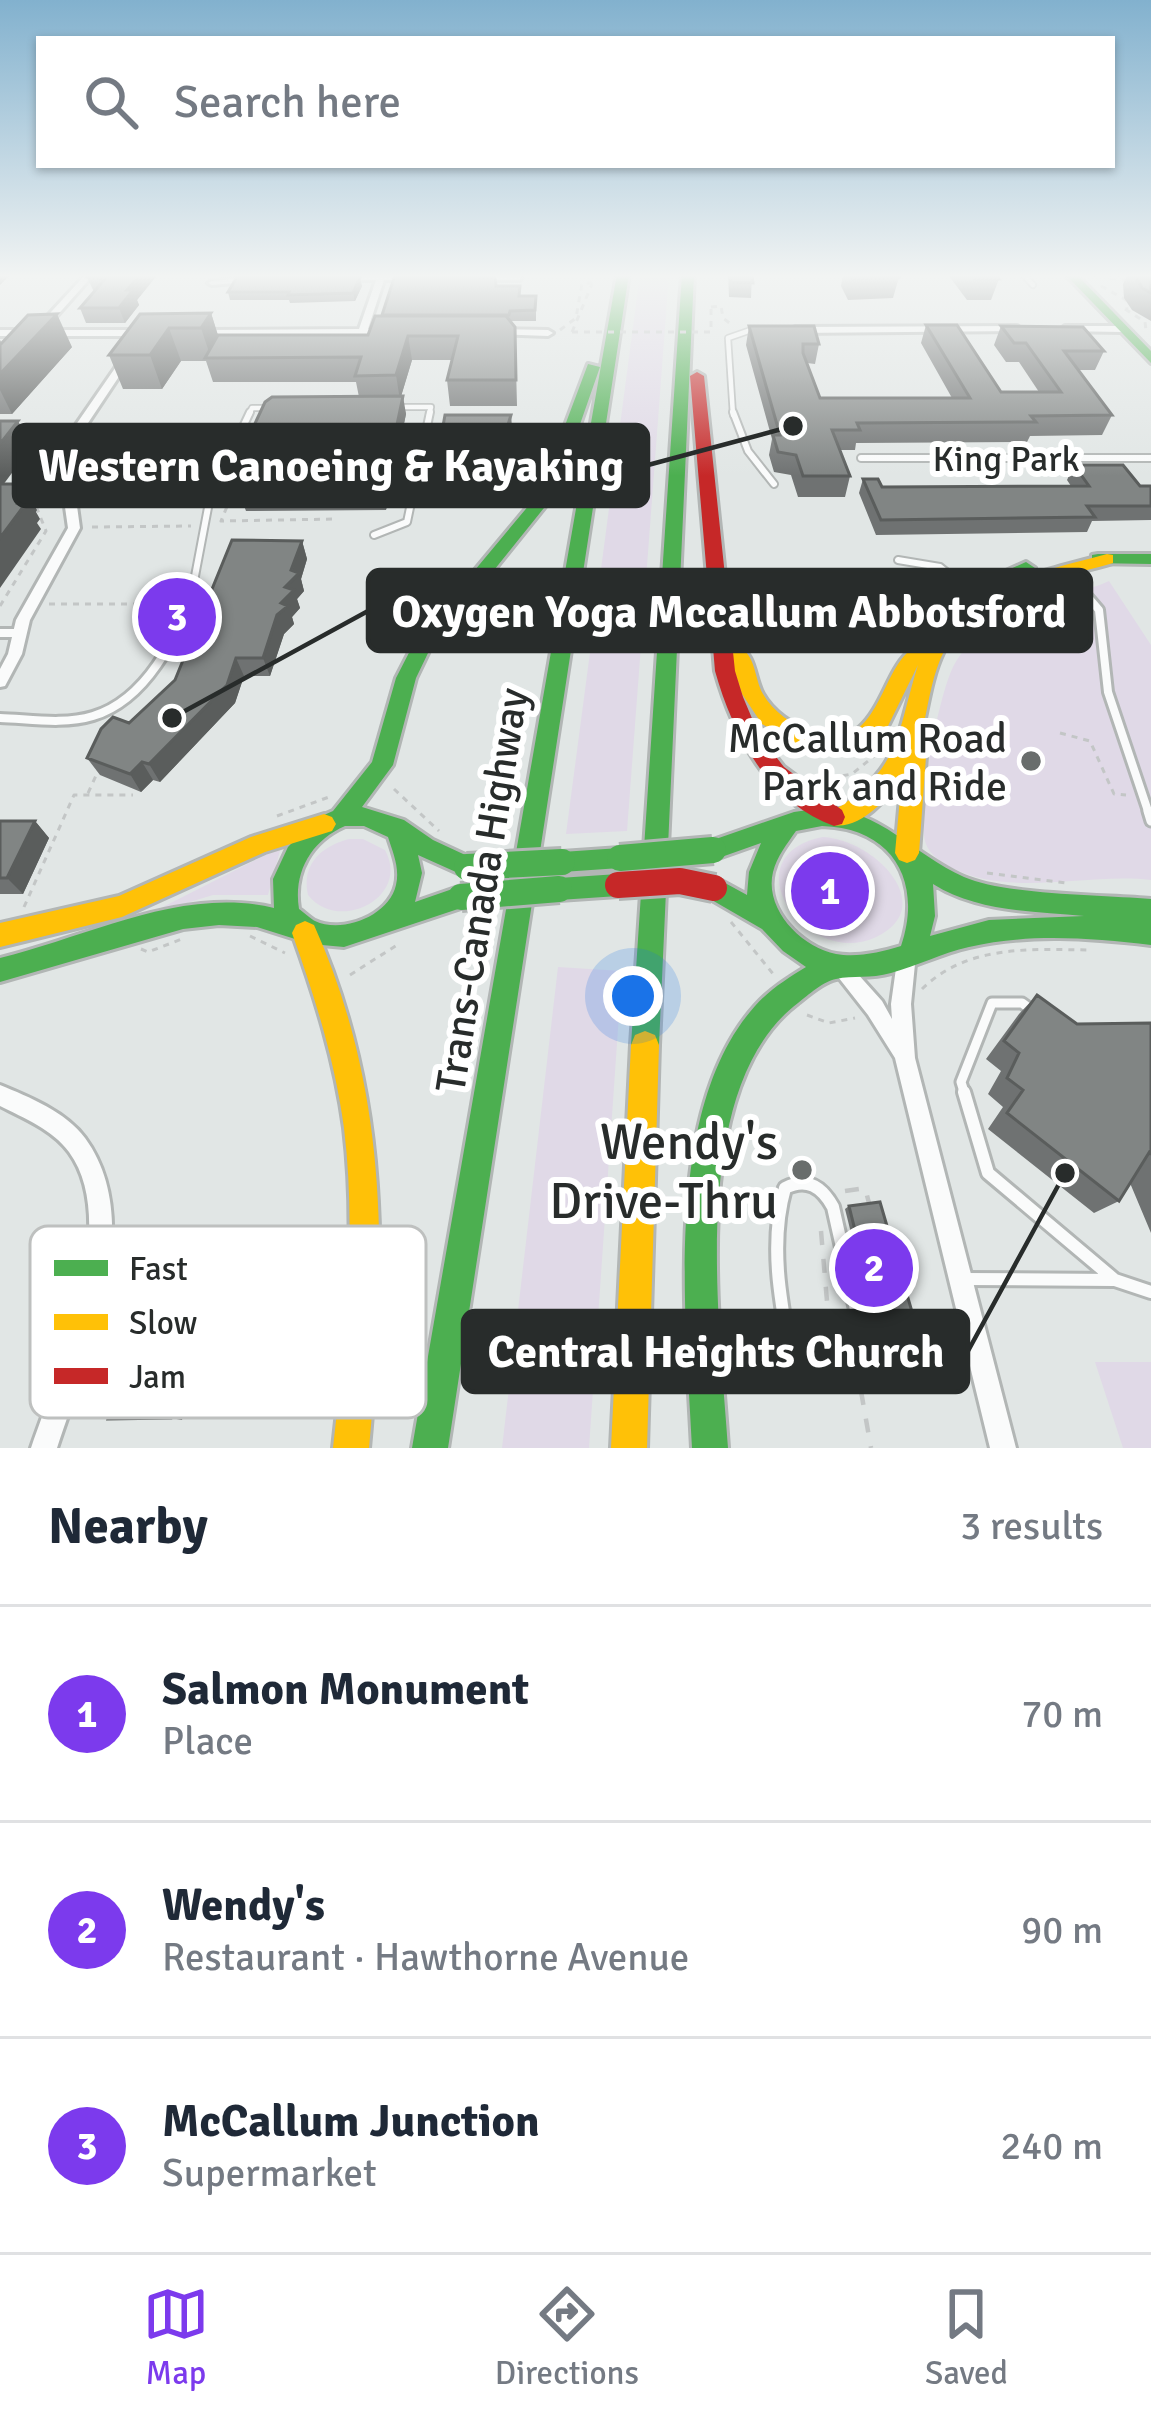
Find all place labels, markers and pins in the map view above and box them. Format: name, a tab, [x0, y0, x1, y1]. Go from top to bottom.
callout: Western Canoeing & Kayaking	[14, 425, 648, 506]
callout: Oxygen Yoga Mccallum Abbotsford	[368, 570, 1091, 651]
pin: 3	[138, 572, 216, 662]
place label: McCallum Road Park and Ride	[728, 713, 1007, 812]
marker: McCallum Road Park and Ride	[1018, 748, 1044, 774]
pin: 1	[791, 846, 869, 936]
place label: Wendy's Drive-Thru	[549, 1111, 778, 1233]
marker: Wendy's Drive-Thru	[789, 1157, 815, 1183]
pin: 2	[835, 1223, 913, 1313]
callout: Central Heights Church	[463, 1311, 968, 1392]

